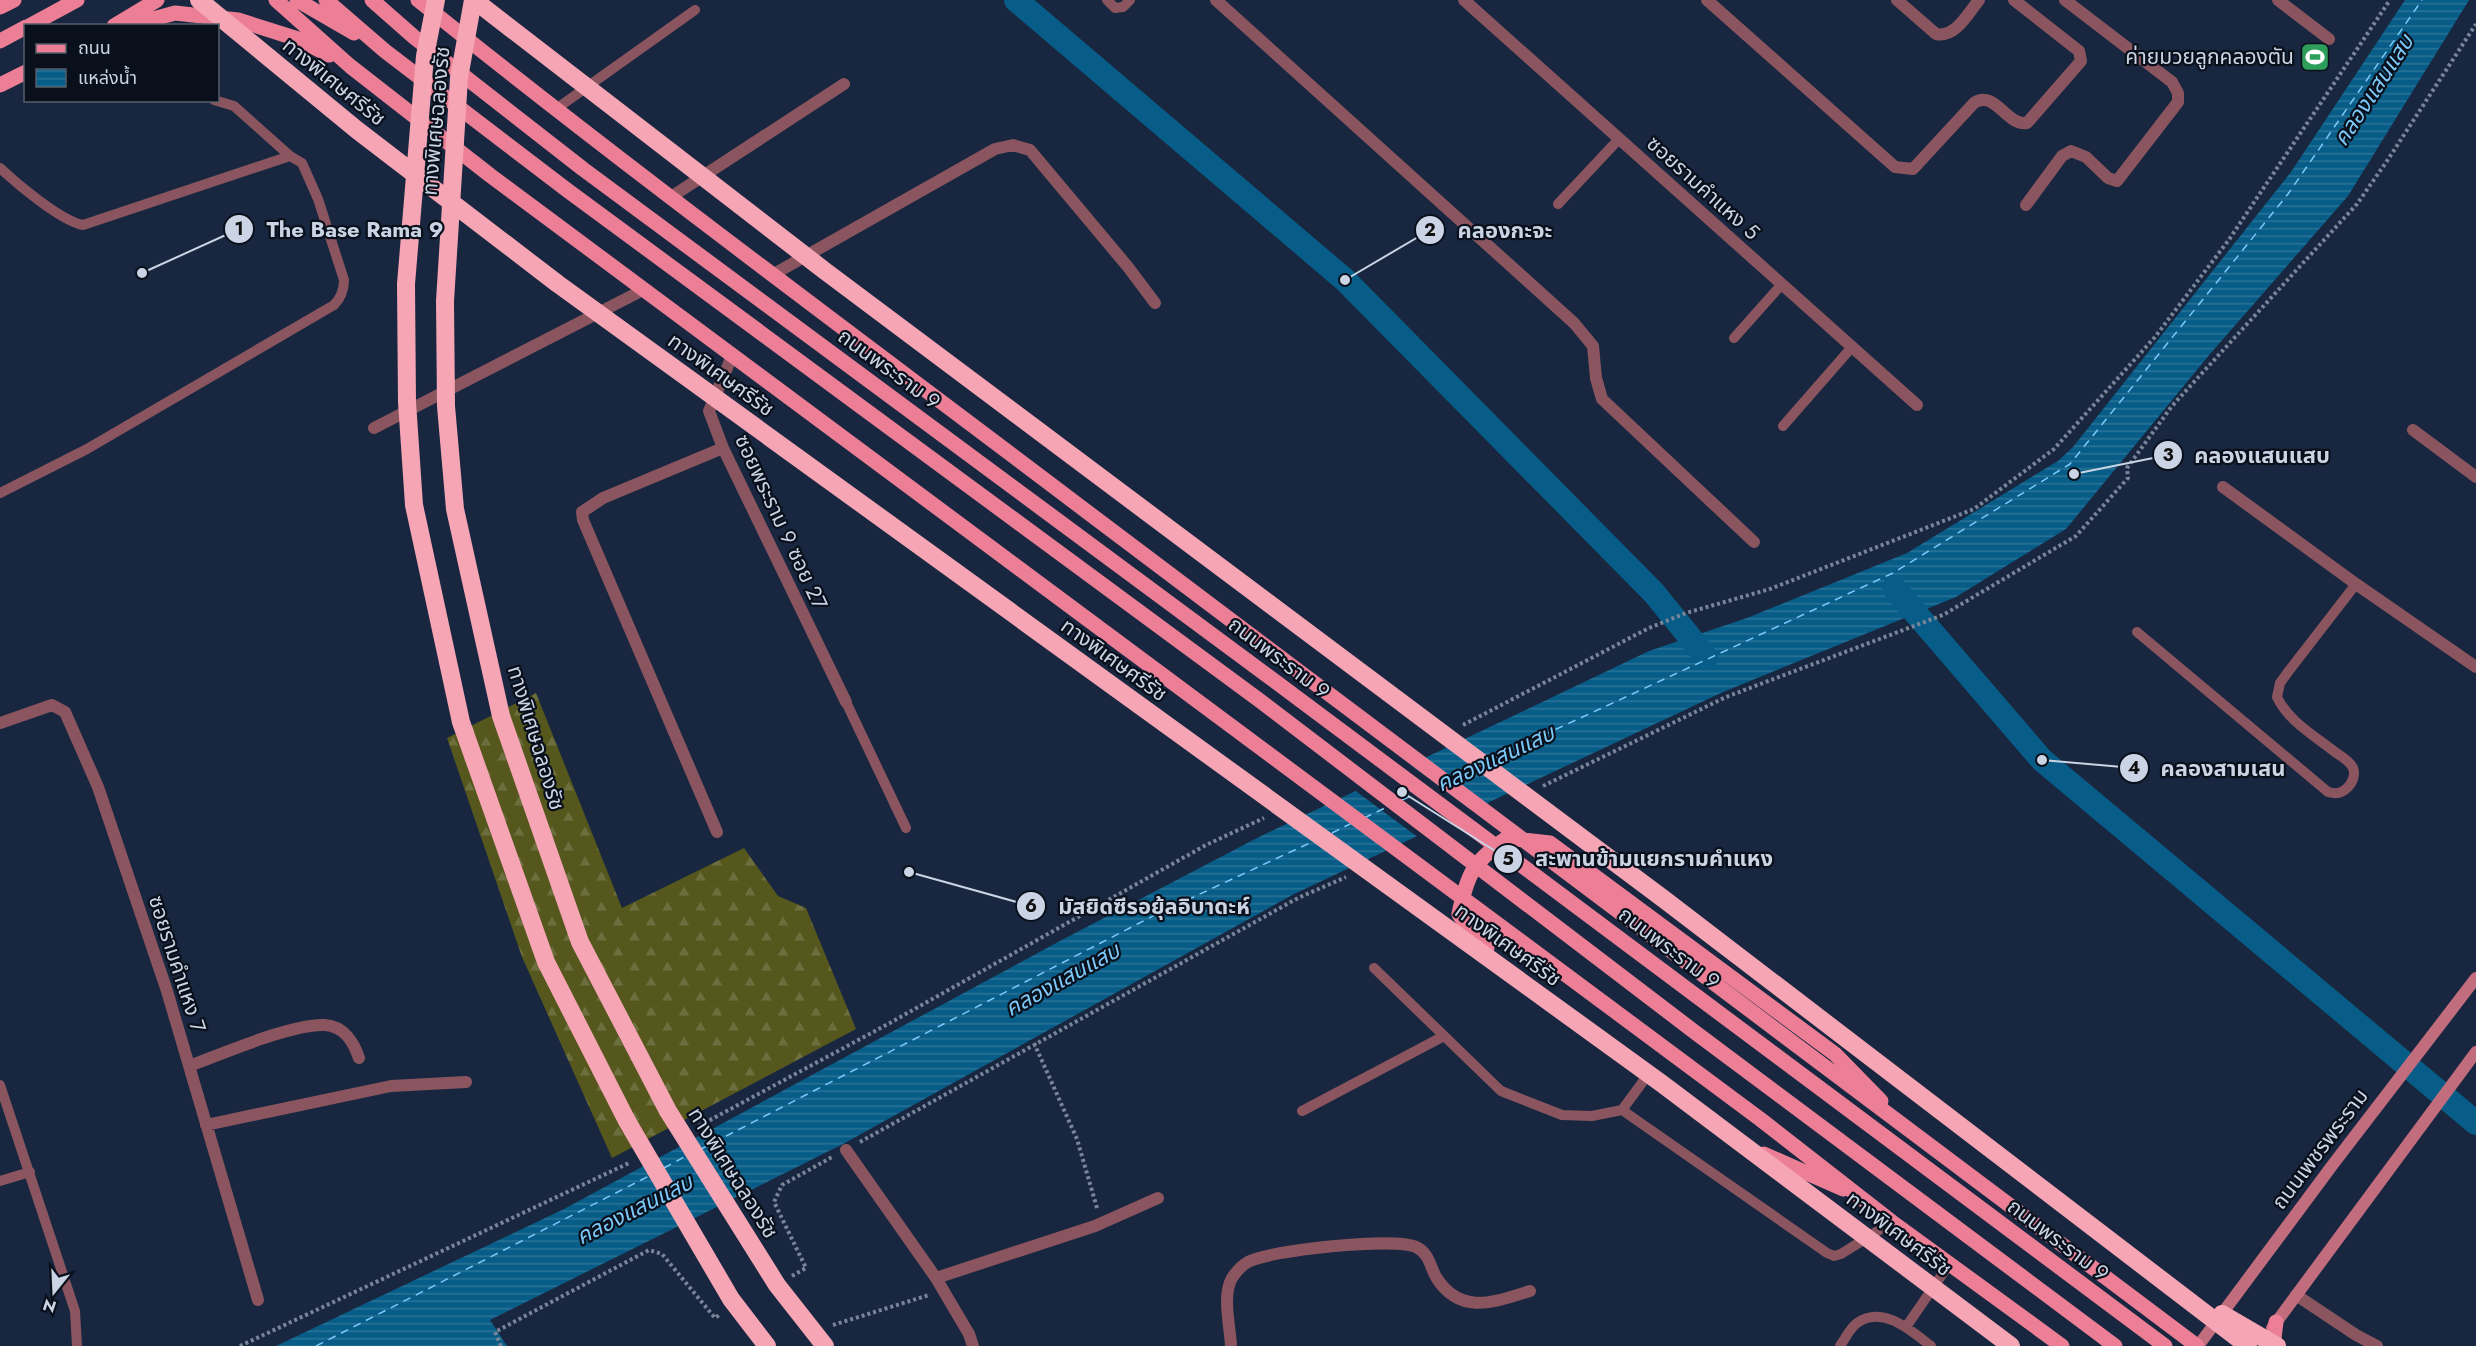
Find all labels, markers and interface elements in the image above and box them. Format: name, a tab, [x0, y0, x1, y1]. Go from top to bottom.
legend	[24, 24, 219, 102]
water label: คลองแสนแสบ	[2325, 27, 2422, 152]
street label: ทางพิเศษศรีรัช	[276, 31, 392, 133]
text: ถนน	[78, 35, 111, 61]
sports icon: ค่ายมวยลูกคลองตัน	[2299, 41, 2331, 73]
place label: ค่ายมวยลูกคลองตัน	[2125, 42, 2294, 72]
street label: ทางพิเศษฉลองรัช	[415, 45, 457, 197]
text: แหล่งน้ำ	[78, 65, 137, 91]
street label: ซอยรามคำแหง 5	[1640, 129, 1766, 247]
callout: The Base Rama 9	[224, 209, 456, 249]
callout: คลองกะจะ	[1415, 210, 1564, 250]
text: The Base Rama 9	[266, 213, 444, 245]
text: คลองกะจะ	[1458, 214, 1552, 246]
text: 1	[234, 216, 244, 242]
text: 2	[1424, 217, 1436, 243]
street label: ถนนพระราม 9	[831, 321, 947, 417]
street label: ทางพิเศษศรีรัช	[662, 326, 780, 424]
street label: ซอยพระราม 9 ซอย 27	[727, 430, 835, 614]
callout: คลองแสนแสบ	[2153, 435, 2342, 475]
text: คลองแสนแสบ	[2194, 439, 2330, 471]
text: 3	[2162, 442, 2174, 468]
street label: ถนนพระราม 9	[1222, 610, 1336, 706]
street label: ทางพิเศษศรีรัช	[1055, 611, 1173, 709]
street label: ทางพิเศษฉลองรัช	[500, 662, 572, 814]
water label: คลองแสนแสบ	[1431, 716, 1561, 799]
callout: คลองสามเสน	[2119, 748, 2298, 788]
text: คลองสามเสน	[2161, 752, 2285, 784]
text: 4	[2128, 755, 2140, 781]
callout: สะพานข้ามแยกรามคำแหง	[1493, 839, 1785, 879]
text: สะพานข้ามแยกรามคำแหง	[1535, 842, 1773, 874]
text: 5	[1502, 846, 1514, 872]
callout: มัสยิดซีรอยุ้ลอิบาดะห์	[1016, 886, 1261, 926]
text: มัสยิดซีรอยุ้ลอิบาดะห์	[1058, 890, 1250, 922]
street label: ซอยรามคำแหง 7	[141, 892, 213, 1036]
text: 6	[1025, 893, 1037, 919]
street label: ทางพิเศษศรีรัช	[1449, 896, 1567, 994]
street label: ถนนพระราม 9	[1612, 900, 1726, 996]
water label: คลองแสนแสบ	[999, 933, 1127, 1024]
street label: ถนนเพชรพระราม	[2265, 1082, 2375, 1216]
street label: ทางพิเศษฉลองรัช	[681, 1102, 785, 1244]
water label: คลองแสนแสบ	[570, 1165, 699, 1252]
street label: ทางพิเศษศรีรัช	[1840, 1184, 1958, 1284]
street label: ถนนพระราม 9	[2001, 1192, 2115, 1288]
north arrow	[24, 1262, 84, 1322]
text: N	[40, 1293, 59, 1319]

